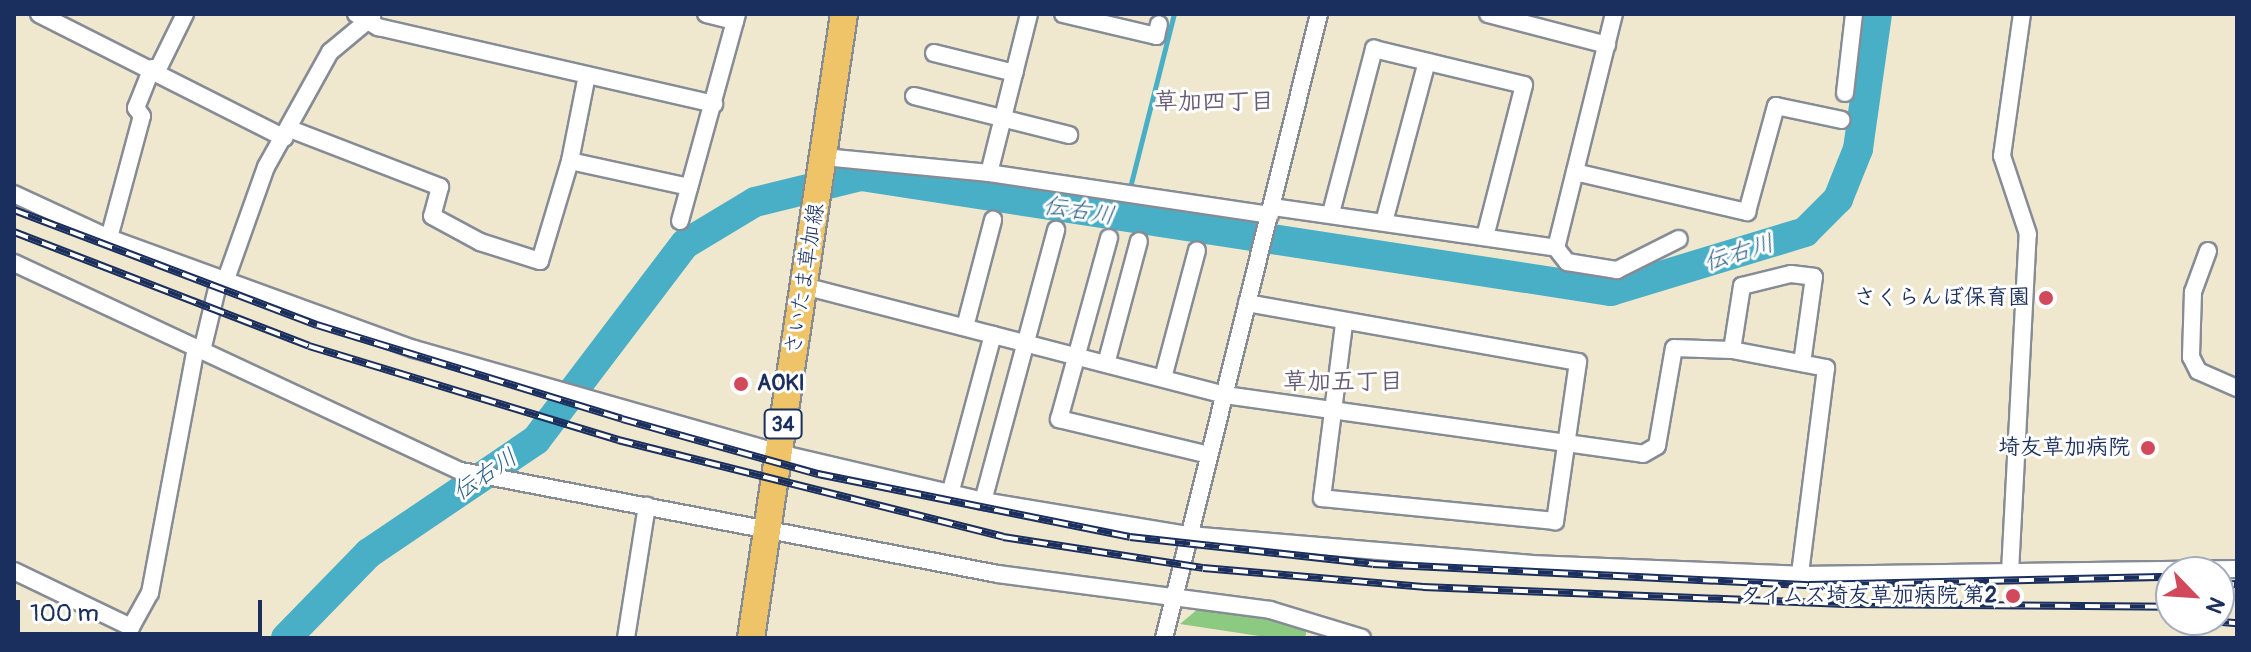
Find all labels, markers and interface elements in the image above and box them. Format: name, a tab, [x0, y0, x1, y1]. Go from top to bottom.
district label: 草加四丁目	[1154, 88, 1274, 116]
water label: 伝右川	[1041, 191, 1117, 231]
street label: さいたま草加線	[780, 201, 830, 357]
water label: 伝右川	[1700, 229, 1778, 277]
place label: さくらんぼ保育園	[1854, 285, 2030, 311]
marker: さくらんぼ保育園	[2037, 289, 2055, 307]
district label: 草加五丁目	[1283, 368, 1403, 396]
place label: AOKI	[757, 371, 805, 397]
marker: AOKI	[732, 375, 750, 393]
road number: 34	[763, 408, 803, 440]
place label: 埼友草加病院	[1998, 435, 2130, 461]
marker: 埼友草加病院	[2137, 437, 2159, 459]
water label: 伝右川	[447, 443, 523, 507]
north arrow	[2155, 556, 2235, 636]
place label: タイムズ埼友草加病院 第2	[1738, 583, 1997, 609]
scale bar	[20, 584, 266, 634]
marker: タイムズ埼友草加病院 第2	[2004, 587, 2022, 605]
text: N	[2199, 593, 2231, 618]
text: 100 m	[30, 599, 99, 628]

